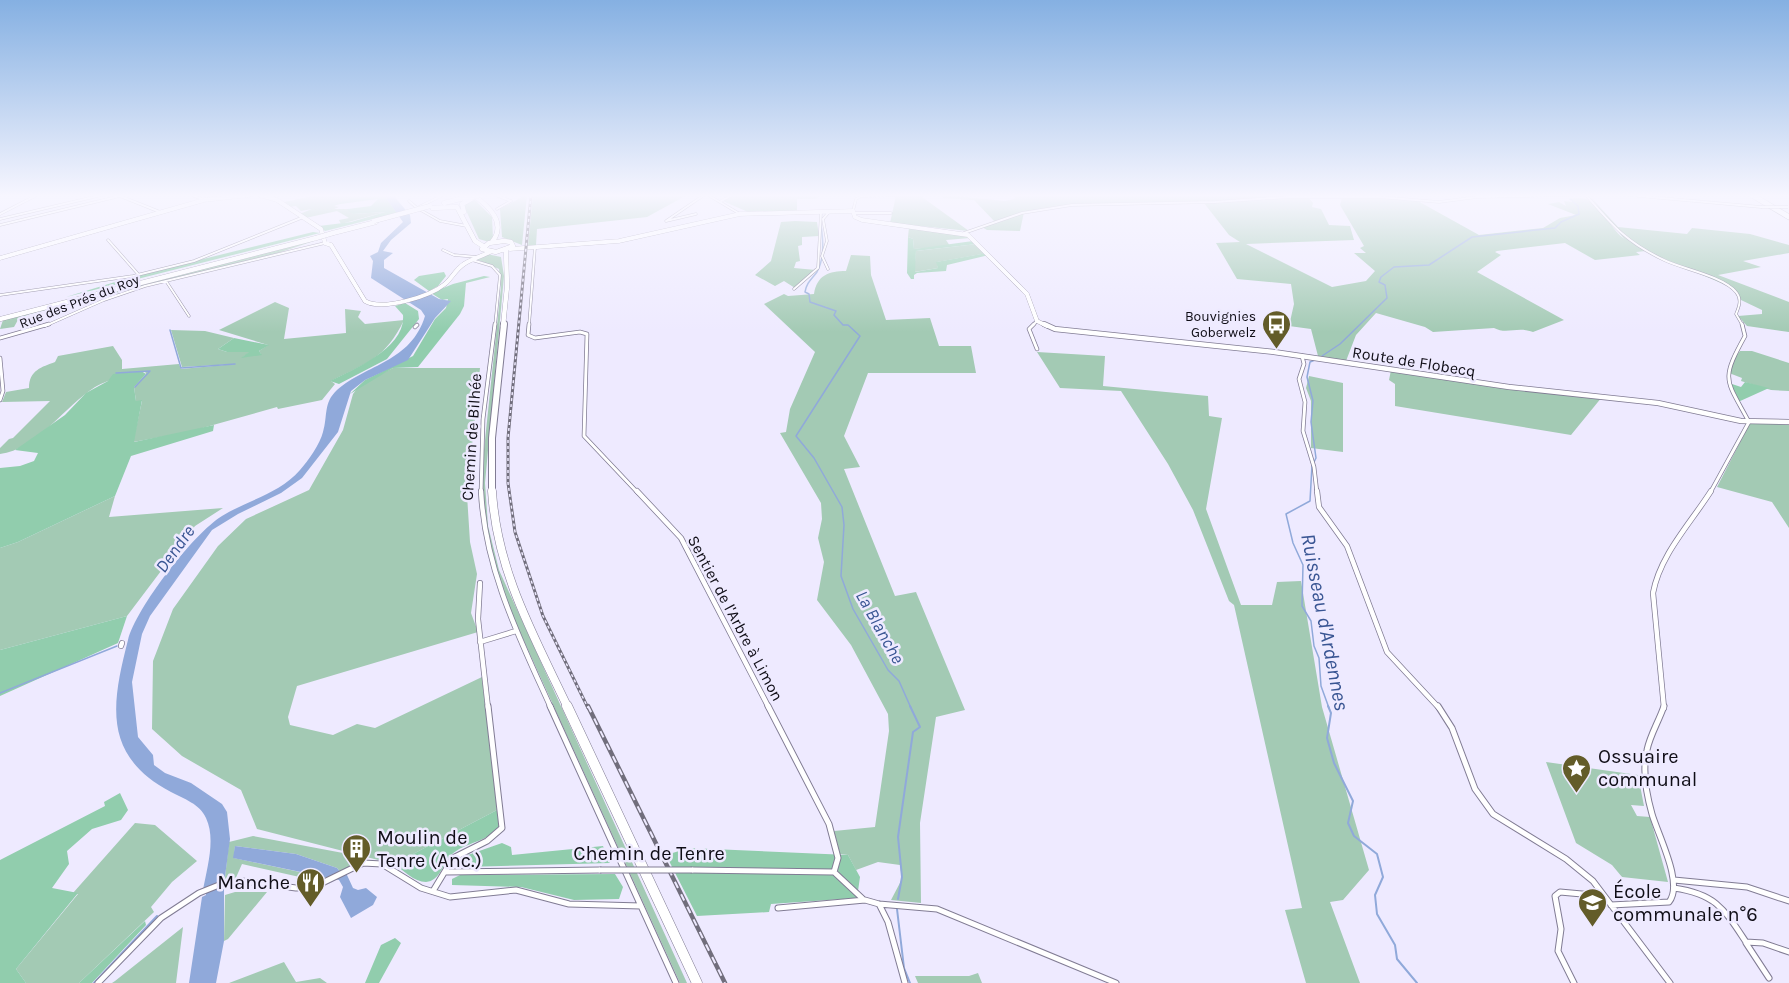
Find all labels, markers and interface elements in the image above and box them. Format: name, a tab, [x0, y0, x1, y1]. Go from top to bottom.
street label: Rue des Prés du Roy	[17, 271, 142, 332]
place label: Bouvignies Goberwelz	[1185, 308, 1256, 341]
bus stop icon: Bouvignies Goberwelz	[1261, 308, 1293, 350]
street label: Route de Flobecq	[1351, 342, 1477, 381]
street label: Chemin de Bilhée	[458, 373, 485, 501]
water label: Dendre	[151, 521, 199, 577]
water label: Ruisseau d'Ardennes	[1296, 531, 1354, 713]
street label: Sentier de l'Arbre à Limon	[684, 532, 787, 704]
water label: La Blanche	[851, 586, 909, 668]
place label: Ossuaire communal	[1598, 745, 1697, 791]
place icon: Ossuaire communal	[1561, 752, 1593, 794]
place label: Moulin de Tenre (Anc.)	[377, 826, 482, 872]
building icon: Moulin de Tenre (Anc.)	[340, 832, 372, 874]
street label: Chemin de Tenre	[573, 842, 725, 865]
restaurant icon: Manche	[295, 866, 327, 908]
place label: Manche	[217, 871, 290, 894]
place label: École communale n°6	[1613, 879, 1758, 926]
school or university icon: École communale n°6	[1576, 886, 1608, 928]

